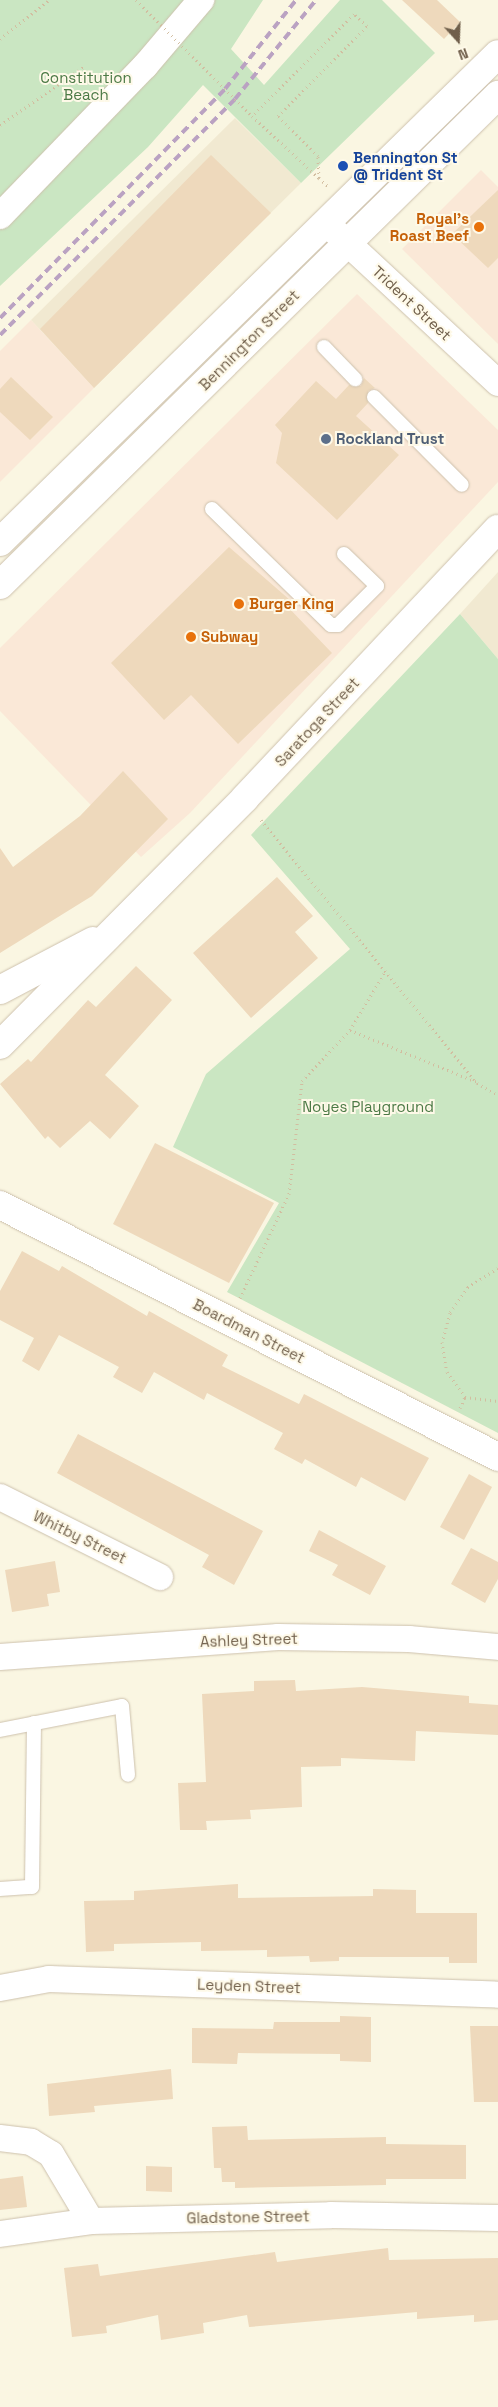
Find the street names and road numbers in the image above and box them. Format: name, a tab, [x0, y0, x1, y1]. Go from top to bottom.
street label: Trident Street	[369, 262, 455, 344]
street label: Bennington Street	[195, 286, 303, 394]
street label: Saratoga Street	[271, 674, 363, 770]
street label: Boardman Street	[190, 1295, 308, 1367]
street label: Whitby Street	[30, 1507, 130, 1567]
street label: Ashley Street	[200, 1629, 298, 1651]
street label: Leyden Street	[197, 1975, 301, 1997]
street label: Gladstone Street	[186, 2207, 310, 2227]

